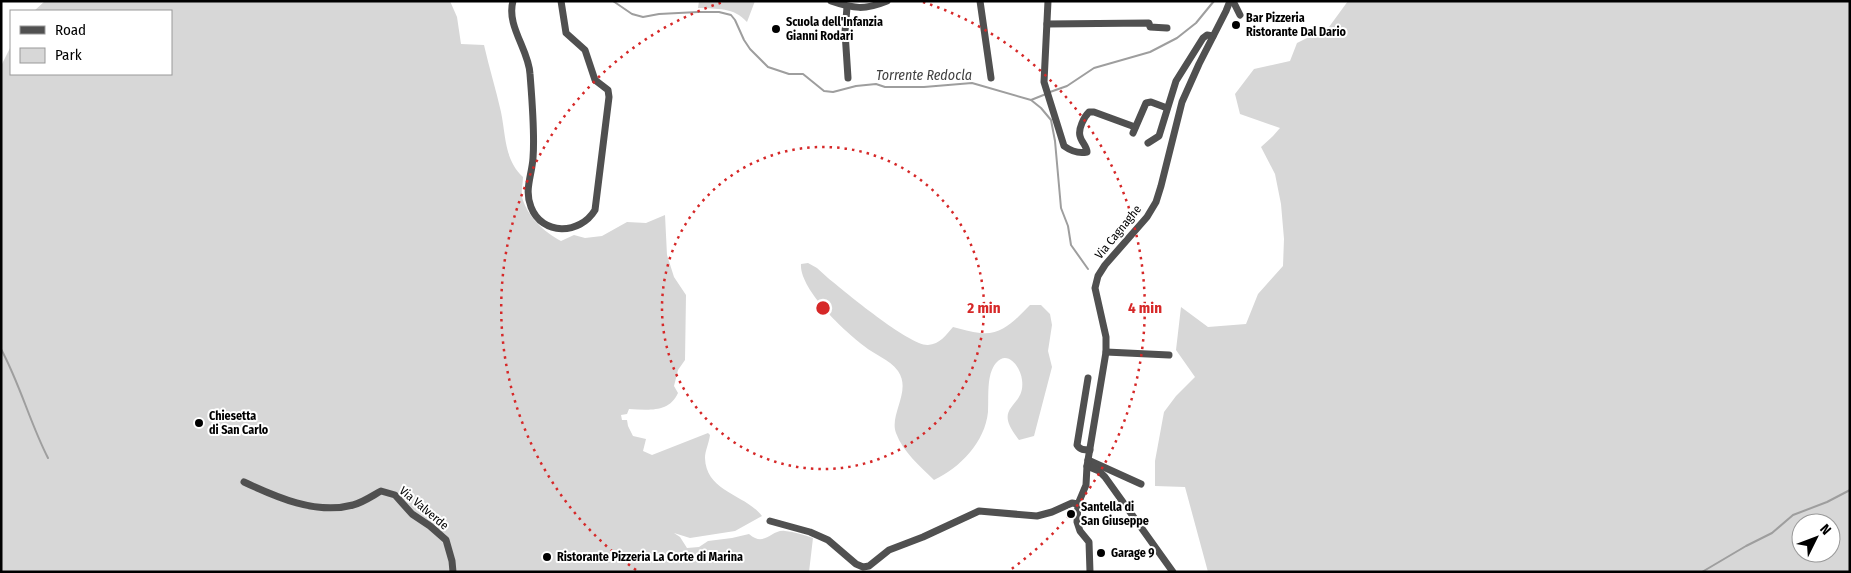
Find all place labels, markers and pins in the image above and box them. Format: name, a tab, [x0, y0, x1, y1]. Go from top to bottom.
place label: Bar Pizzeria Ristorante Dal Dario	[1246, 11, 1347, 39]
place label: Scuola dell'Infanzia Gianni Rodari	[786, 15, 883, 43]
marker: Bar Pizzeria Ristorante Dal Dario	[1230, 19, 1242, 31]
marker: Scuola dell'Infanzia Gianni Rodari	[770, 23, 782, 35]
centre of rings	[814, 299, 832, 317]
place label: Chiesetta di San Carlo	[209, 409, 269, 437]
marker: Chiesetta di San Carlo	[193, 417, 205, 429]
place label: Santella di San Giuseppe	[1081, 500, 1149, 528]
marker: Santella di San Giuseppe	[1065, 508, 1077, 520]
place label: Garage 9	[1111, 546, 1154, 560]
marker: Garage 9	[1095, 547, 1107, 559]
place label: Ristorante Pizzeria La Corte di Marina	[557, 550, 743, 564]
marker: Ristorante Pizzeria La Corte di Marina	[541, 551, 553, 563]

